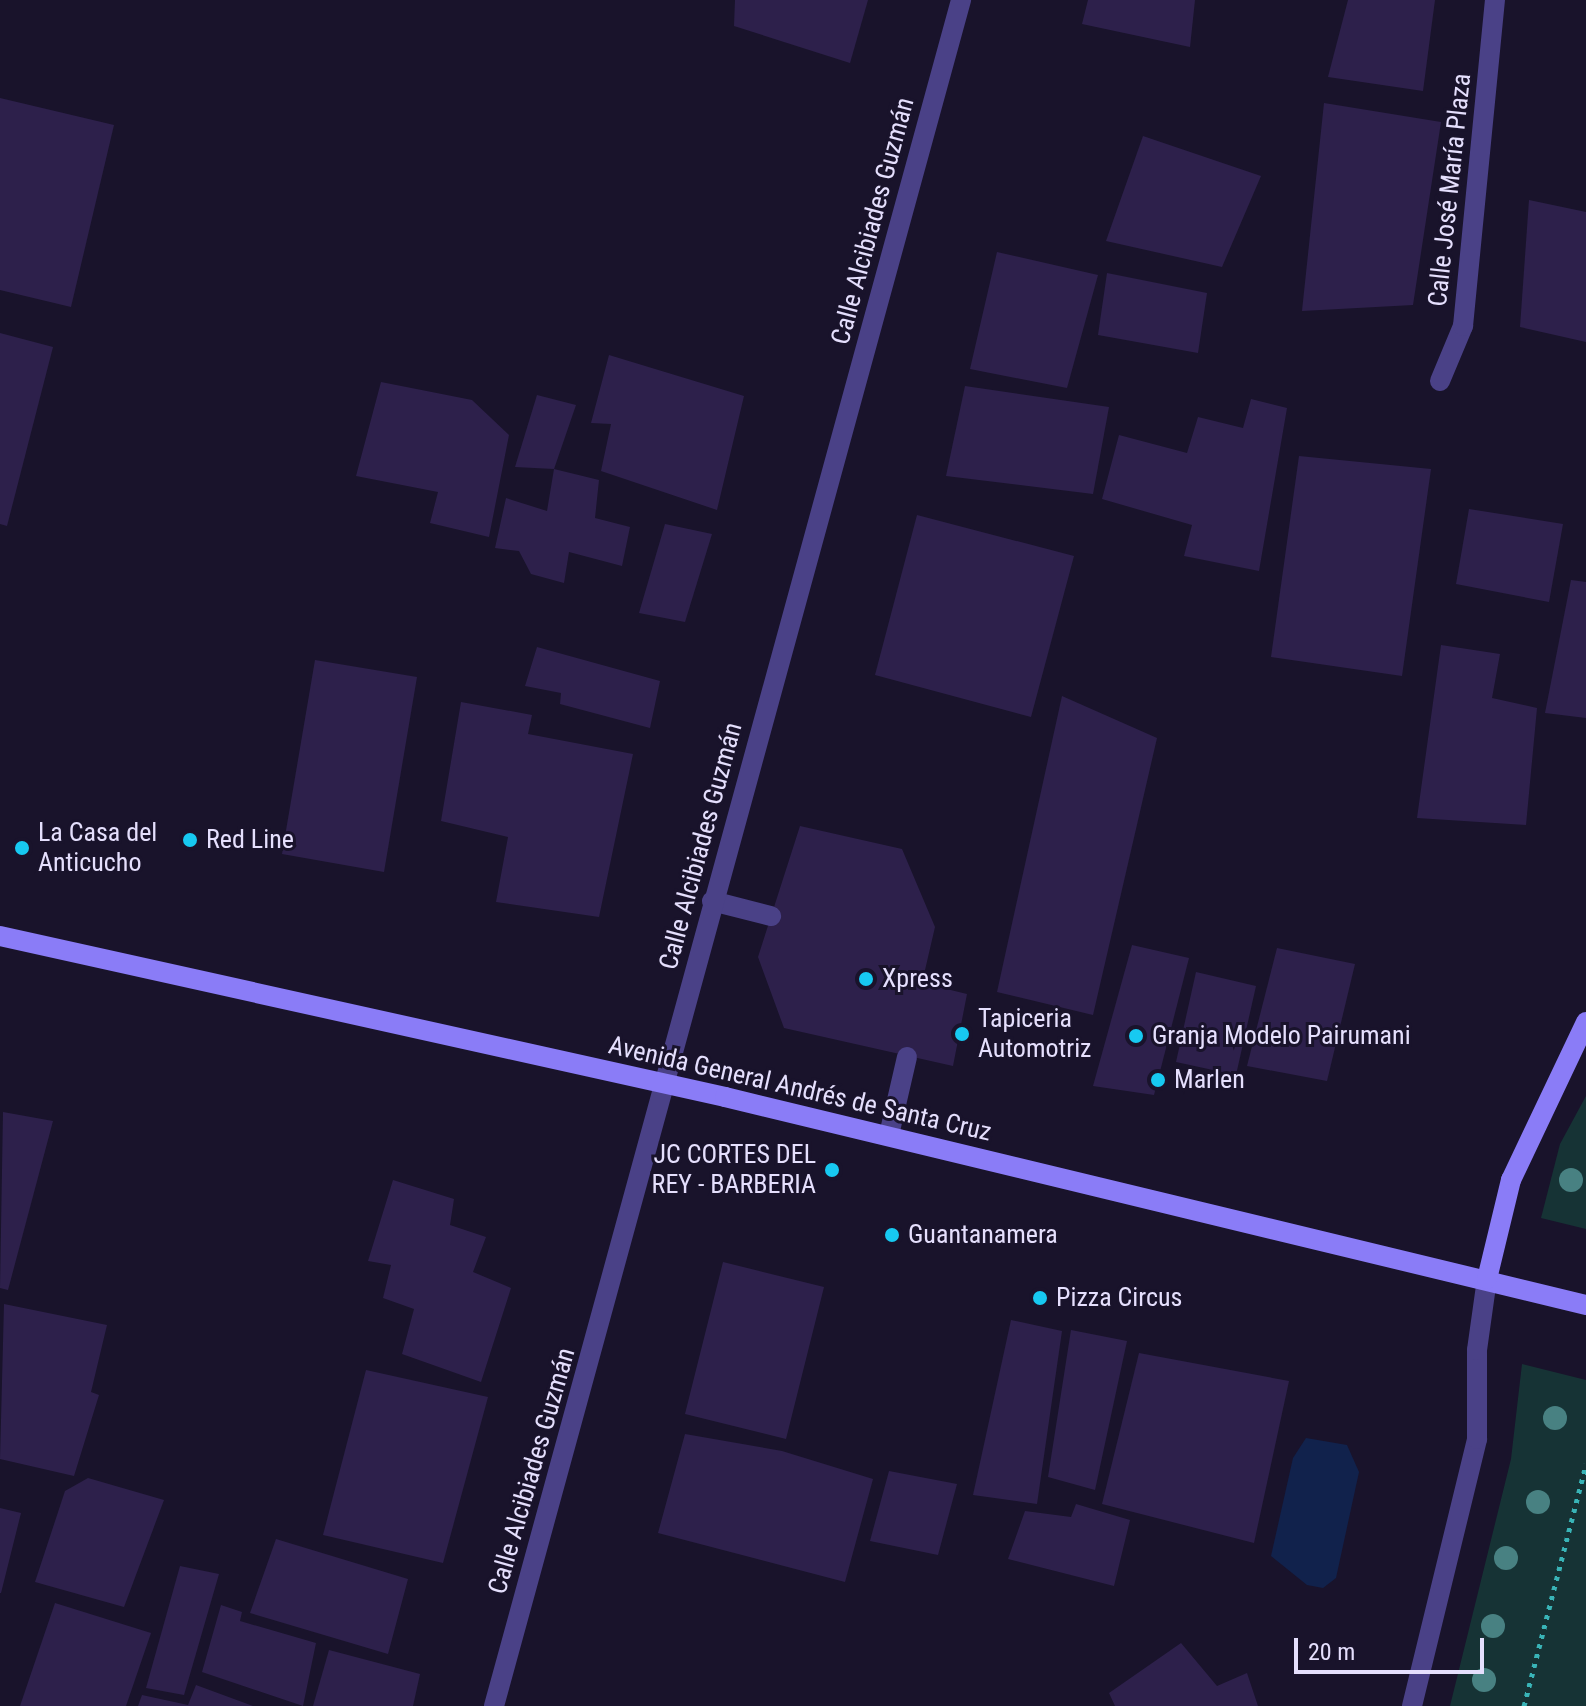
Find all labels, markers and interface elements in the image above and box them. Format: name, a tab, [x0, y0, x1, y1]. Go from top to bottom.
street label: Calle José María Plaza	[1422, 72, 1478, 308]
street label: Calle Alcibiades Guzmán	[825, 94, 921, 348]
street label: Calle Alcibiades Guzmán	[653, 719, 749, 973]
place label: La Casa del Anticucho	[38, 817, 157, 878]
place label: Red Line	[206, 824, 294, 856]
marker: Red Line	[181, 831, 199, 849]
marker: La Casa del Anticucho	[13, 839, 31, 857]
place label: Xpress	[882, 963, 953, 995]
marker: Xpress	[857, 970, 875, 988]
place label: Tapiceria Automotriz	[978, 1003, 1092, 1064]
place label: Granja Modelo Pairumani	[1152, 1020, 1411, 1052]
marker: Tapiceria Automotriz	[953, 1025, 971, 1043]
marker: Granja Modelo Pairumani	[1127, 1027, 1145, 1045]
street label: Avenida General Andrés de Santa Cruz	[605, 1030, 995, 1148]
place label: Marlen	[1174, 1064, 1245, 1096]
marker: Marlen	[1149, 1071, 1167, 1089]
place label: JC CORTES DEL REY - BARBERIA	[652, 1139, 816, 1200]
marker: JC CORTES DEL REY - BARBERIA	[823, 1161, 841, 1179]
place label: Guantanamera	[908, 1219, 1058, 1251]
marker: Guantanamera	[883, 1226, 901, 1244]
place label: Pizza Circus	[1056, 1282, 1182, 1314]
marker: Pizza Circus	[1031, 1289, 1049, 1307]
street label: Calle Alcibiades Guzmán	[482, 1344, 582, 1598]
scale bar	[1298, 1622, 1488, 1672]
text: 20 m	[1308, 1638, 1355, 1666]

